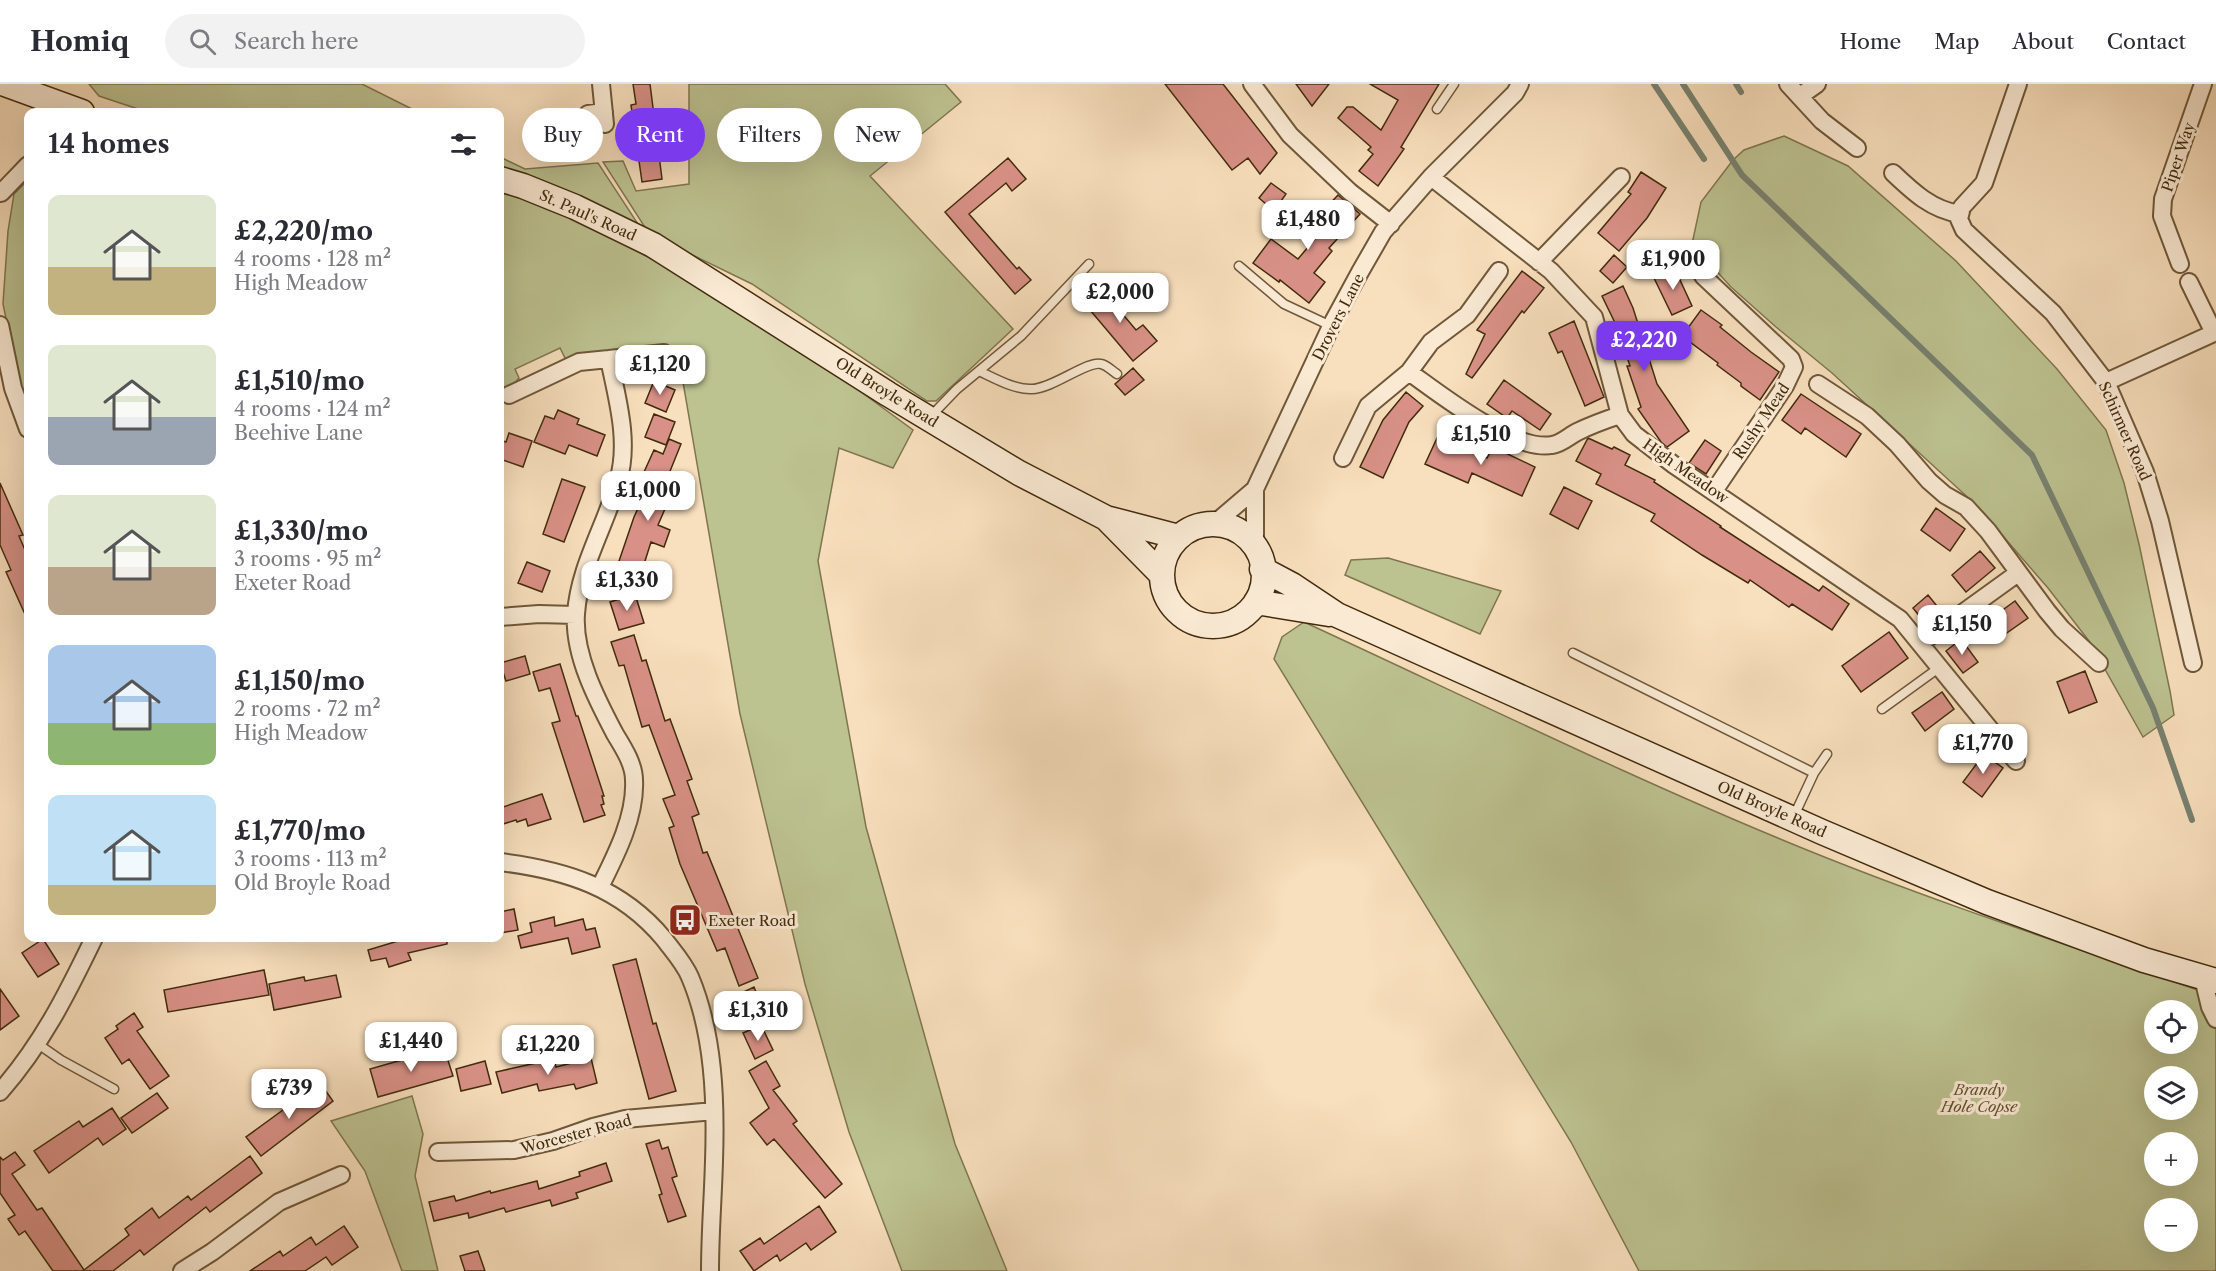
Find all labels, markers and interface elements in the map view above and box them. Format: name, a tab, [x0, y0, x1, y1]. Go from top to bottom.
search box	[165, 14, 585, 68]
text: Homiq	[30, 24, 129, 58]
icon: search	[186, 25, 219, 58]
text: Search here	[234, 28, 359, 55]
text: Home	[1840, 29, 1901, 54]
text: Map	[1934, 29, 1979, 54]
text: About	[2012, 29, 2074, 54]
text: Contact	[2107, 29, 2186, 54]
chip: Buy	[522, 108, 603, 162]
chip: Rent	[615, 108, 705, 162]
chip: Filters	[717, 108, 822, 162]
chip: New	[834, 108, 922, 162]
street label: Piper Way	[2157, 119, 2199, 194]
text: 14 homes	[48, 128, 170, 160]
icon: filters	[447, 128, 480, 161]
street label: St. Paul's Road	[537, 185, 639, 245]
pin: £1,480	[1259, 200, 1357, 251]
text: £1,480	[1276, 207, 1340, 231]
text: £2,220/mo	[234, 215, 373, 247]
icon: home	[96, 219, 168, 291]
pin: £1,900	[1624, 240, 1722, 291]
text: 4 rooms · 128 m²	[234, 247, 391, 271]
text: £1,900	[1641, 247, 1705, 271]
street label: Drovers Lane	[1308, 270, 1368, 364]
text: High Meadow	[234, 271, 368, 295]
pin: £2,000	[1071, 273, 1169, 324]
text: £2,000	[1086, 280, 1154, 304]
pin: £2,220	[1595, 321, 1693, 372]
text: £2,220	[1610, 328, 1678, 352]
pin: £1,120	[611, 345, 709, 396]
text: £1,120	[629, 352, 691, 376]
street label: Old Broyle Road	[832, 353, 942, 431]
text: £1,510/mo	[234, 365, 364, 397]
icon: home	[96, 369, 168, 441]
street label: Schirmer Road	[2095, 378, 2155, 484]
street label: Rushy Mead	[1729, 379, 1793, 463]
text: 4 rooms · 124 m²	[234, 397, 391, 421]
pin: £1,510	[1432, 415, 1530, 466]
text: Beehive Lane	[234, 421, 363, 445]
text: £1,510	[1451, 422, 1511, 446]
street label: High Meadow	[1640, 434, 1733, 508]
pin: £1,000	[599, 471, 697, 522]
text: £1,000	[615, 478, 681, 502]
text: £1,330/mo	[234, 515, 368, 547]
icon: home	[96, 519, 168, 591]
text: 3 rooms · 95 m²	[234, 547, 381, 571]
pin: £1,330	[578, 561, 676, 612]
text: £1,330	[595, 568, 659, 592]
text: Exeter Road	[234, 571, 351, 595]
pin: £1,150	[1913, 605, 2011, 656]
text: £1,150	[1932, 612, 1992, 636]
text: £1,150/mo	[234, 665, 365, 697]
icon: home	[96, 669, 168, 741]
text: 2 rooms · 72 m²	[234, 697, 381, 721]
text: High Meadow	[234, 721, 368, 745]
pin: £1,770	[1934, 724, 2032, 775]
text: £1,770	[1952, 731, 2014, 755]
street label: Old Broyle Road	[1714, 776, 1830, 842]
text: £1,770/mo	[234, 815, 365, 847]
icon: home	[96, 819, 168, 891]
text: 3 rooms · 113 m²	[234, 847, 387, 871]
text: Old Broyle Road	[234, 871, 391, 895]
bus stop icon: Exeter Road	[667, 902, 703, 938]
place label: Exeter Road	[708, 911, 796, 930]
pin: £1,310	[709, 991, 807, 1042]
text: £1,310	[728, 998, 788, 1022]
map controls	[2144, 1000, 2198, 1252]
button: locate	[2144, 1000, 2198, 1054]
pin: £1,440	[362, 1022, 460, 1073]
pin: £1,220	[499, 1025, 597, 1076]
text: £1,440	[379, 1029, 443, 1053]
text: £1,220	[516, 1032, 580, 1056]
button: layers	[2144, 1066, 2198, 1120]
pin: £739	[253, 1069, 325, 1120]
text: £739	[265, 1076, 313, 1100]
park label: Brandy Hole Copse	[1940, 1080, 2018, 1116]
street label: Worcester Road	[518, 1110, 634, 1158]
button: +	[2144, 1132, 2198, 1186]
button: −	[2144, 1198, 2198, 1252]

